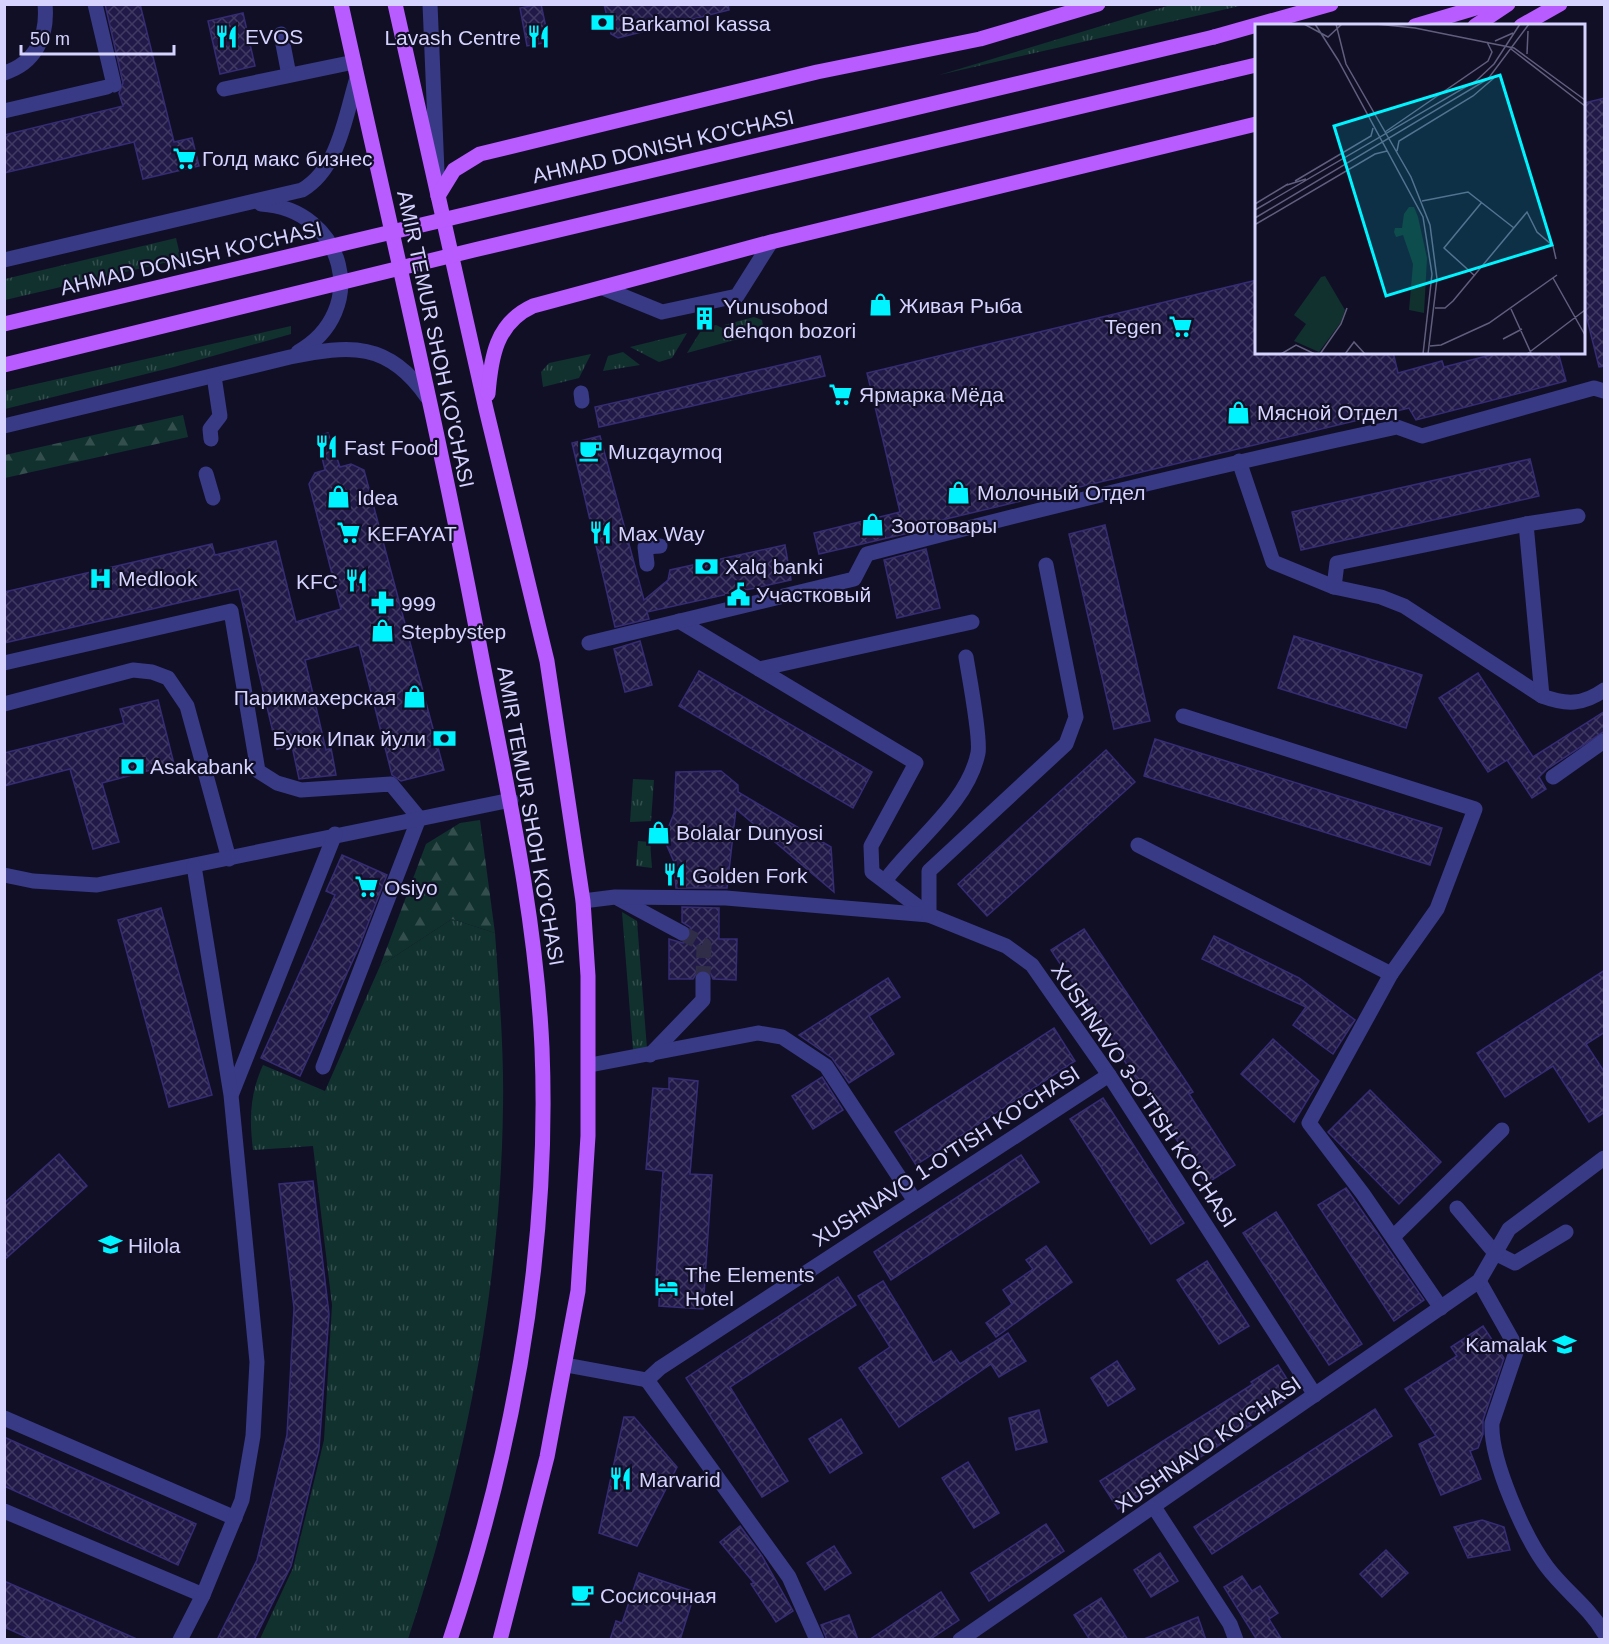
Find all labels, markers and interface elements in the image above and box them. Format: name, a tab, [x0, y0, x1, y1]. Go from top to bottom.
bank icon: Barkamol kassa	[590, 10, 616, 36]
place label: Barkamol kassa	[621, 12, 771, 35]
scale bar	[21, 18, 174, 56]
restaurant icon: EVOS	[214, 23, 240, 49]
restaurant icon: Lavash Centre	[526, 24, 552, 50]
inset map	[1255, 24, 1585, 354]
place label: EVOS	[245, 25, 303, 48]
place label: Lavash Centre	[384, 26, 521, 49]
text: 50 m	[30, 29, 70, 49]
street label: AHMAD DONISH KO'CHASI	[530, 105, 796, 187]
supermarket icon: Голд макс бизнес	[171, 145, 197, 171]
place label: Голд макс бизнес	[202, 147, 373, 170]
street label: AMIR TEMUR SHOH KO'CHASI	[393, 188, 479, 490]
street label: AHMAD DONISH KO'CHASI	[58, 217, 324, 299]
shop icon: Живая Рыба	[868, 292, 894, 318]
place label: Живая Рыба	[899, 294, 1023, 317]
place label: Yunusobod dehqon bozori	[723, 295, 856, 342]
building icon: Yunusobod dehqon bozori	[692, 305, 718, 331]
supermarket icon: Tegen	[1167, 313, 1193, 339]
place label: Tegen	[1105, 315, 1162, 338]
supermarket icon: Ярмарка Мёда	[828, 381, 854, 407]
place label: Ярмарка Мёда	[859, 383, 1004, 406]
shop icon: Мясной Отдел	[1226, 399, 1252, 425]
place label: Мясной Отдел	[1257, 401, 1398, 424]
restaurant icon: Fast Food	[313, 434, 339, 460]
place label: Fast Food	[344, 436, 439, 459]
cafe icon: Muzqaymoq	[577, 438, 603, 464]
place label: Muzqaymoq	[608, 440, 722, 463]
shop icon: Молочный Отдел	[946, 479, 972, 505]
place label: Молочный Отдел	[977, 481, 1146, 504]
shop icon: Idea	[326, 484, 352, 510]
place label: Idea	[357, 486, 398, 509]
shop icon: Зоотовары	[860, 512, 886, 538]
place label: Зоотовары	[891, 514, 997, 537]
supermarket icon: KEFAYAT	[336, 520, 362, 546]
restaurant icon: Max Way	[587, 520, 613, 546]
place label: KEFAYAT	[367, 522, 457, 545]
place label: Max Way	[618, 522, 705, 545]
bank icon: Xalq banki	[694, 553, 720, 579]
place label: Xalq banki	[725, 555, 823, 578]
hospital icon: Medlook	[87, 565, 113, 591]
place label: Medlook	[118, 567, 198, 590]
restaurant icon: KFC	[343, 568, 369, 594]
place label: KFC	[296, 570, 338, 593]
public building icon: Участковый	[725, 581, 751, 607]
place label: Участковый	[756, 583, 871, 606]
pharmacy icon: 999	[370, 590, 396, 616]
place label: 999	[401, 592, 436, 615]
shop icon: Stepbystep	[370, 618, 396, 644]
place label: Stepbystep	[401, 620, 506, 643]
street label: AMIR TEMUR SHOH KO'CHASI	[493, 665, 569, 967]
shop icon: Парикмахерская	[401, 684, 427, 710]
place label: Парикмахерская	[234, 686, 396, 709]
bank icon: Буюк Ипак йули	[431, 725, 457, 751]
place label: Буюк Ипак йули	[272, 727, 426, 750]
bank icon: Asakabank	[119, 753, 145, 779]
place label: Asakabank	[150, 755, 254, 778]
shop icon: Bolalar Dunyosi	[645, 819, 671, 845]
place label: Bolalar Dunyosi	[676, 821, 823, 844]
restaurant icon: Golden Fork	[661, 862, 687, 888]
place label: Golden Fork	[692, 864, 808, 887]
supermarket icon: Osiyo	[353, 874, 379, 900]
place label: Osiyo	[384, 876, 438, 899]
street label: XUSHNAVO 3-O'TISH KO'CHASI	[1047, 959, 1241, 1231]
street label: XUSHNAVO 1-O'TISH KO'CHASI	[808, 1061, 1084, 1251]
school or university icon: Hilola	[97, 1232, 123, 1258]
place label: Hilola	[128, 1234, 181, 1257]
place label: The Elements Hotel	[685, 1263, 815, 1310]
hotel icon: The Elements Hotel	[654, 1273, 680, 1299]
school or university icon: Kamalak	[1552, 1331, 1578, 1357]
place label: Kamalak	[1465, 1333, 1548, 1356]
street label: XUSHNAVO KO'CHASI	[1111, 1371, 1305, 1517]
restaurant icon: Marvarid	[608, 1466, 634, 1492]
place label: Marvarid	[639, 1468, 721, 1491]
cafe icon: Сосисочная	[569, 1582, 595, 1608]
place label: Сосисочная	[600, 1584, 717, 1607]

